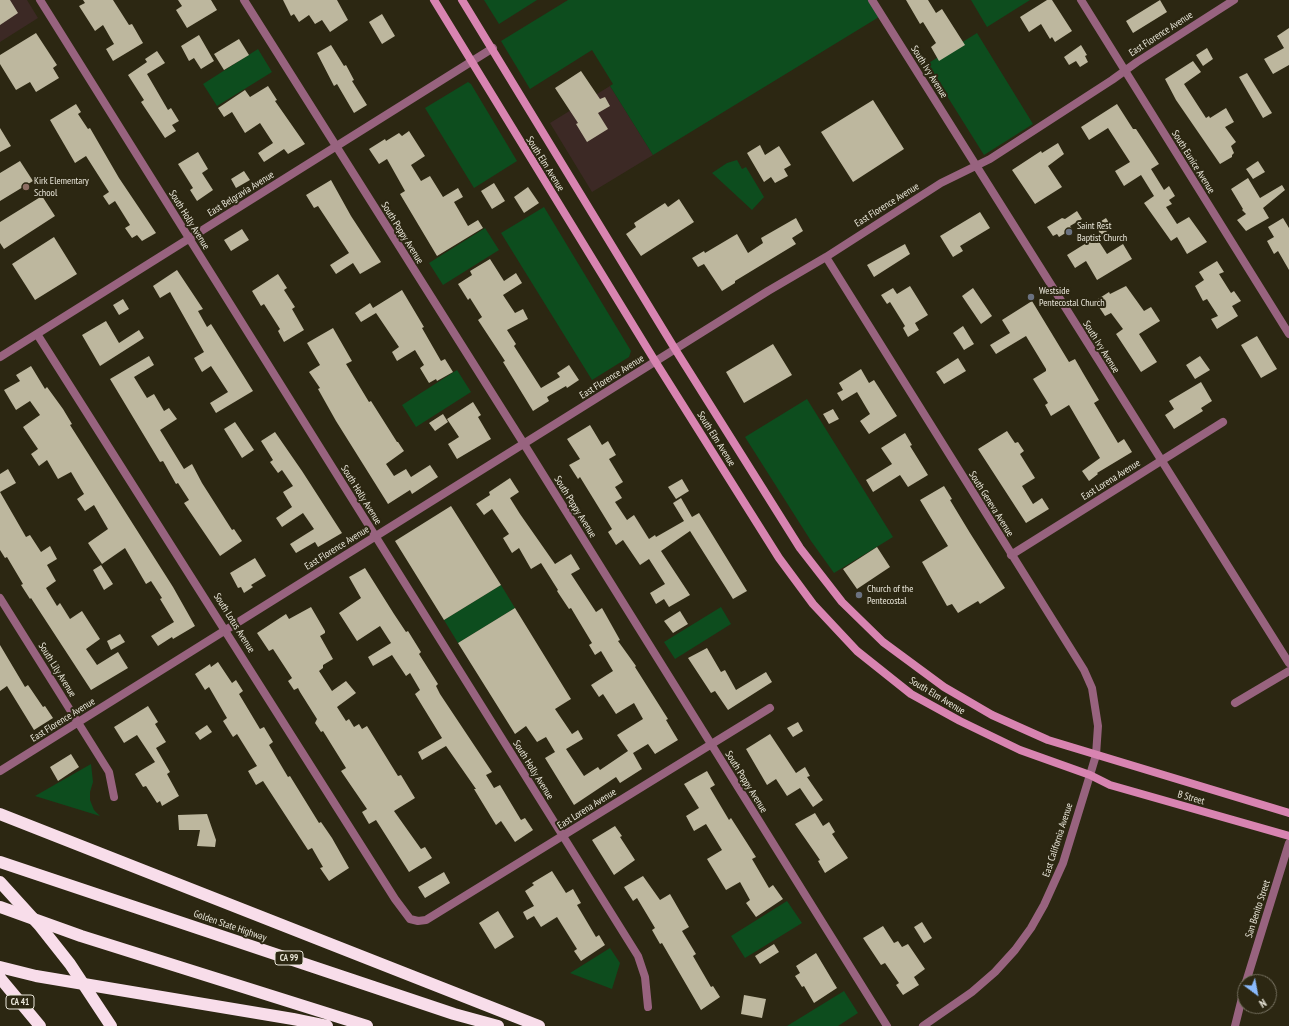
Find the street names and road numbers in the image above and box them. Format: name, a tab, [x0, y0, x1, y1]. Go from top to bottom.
street label: East Florence Avenue	[1127, 9, 1195, 59]
street label: South Ivy Avenue	[908, 44, 950, 100]
street label: South Eunice Avenue	[1169, 128, 1217, 196]
street label: South Elm Avenue	[523, 134, 567, 194]
street label: East Belgravia Avenue	[205, 169, 277, 219]
street label: East Florence Avenue	[853, 180, 921, 230]
street label: South Holly Avenue	[166, 188, 212, 252]
street label: South Poppy Avenue	[378, 200, 426, 266]
street label: South Ivy Avenue	[1080, 319, 1122, 375]
street label: East Florence Avenue	[578, 352, 646, 402]
street label: South Elm Avenue	[694, 409, 738, 469]
street label: East Lorena Avenue	[1079, 457, 1143, 503]
street label: South Holly Avenue	[338, 463, 384, 527]
street label: South Geneva Avenue	[966, 469, 1016, 539]
street label: South Poppy Avenue	[551, 474, 599, 540]
street label: East Florence Avenue	[303, 523, 371, 573]
street label: South Lotus Avenue	[211, 591, 257, 655]
street label: South Lily Avenue	[35, 641, 79, 699]
street label: South Elm Avenue	[907, 675, 967, 717]
street label: East Florence Avenue	[29, 695, 97, 745]
street label: South Holly Avenue	[510, 738, 556, 802]
street label: South Poppy Avenue	[722, 749, 770, 815]
street label: East Lorena Avenue	[555, 786, 619, 832]
street label: B Street	[1176, 788, 1206, 808]
street label: East California Avenue	[1040, 802, 1076, 878]
street label: San Benito Street	[1243, 879, 1273, 939]
street label: Golden State Highway	[192, 908, 268, 944]
road number: CA 99	[275, 951, 303, 965]
road number: CA 41	[6, 995, 34, 1009]

